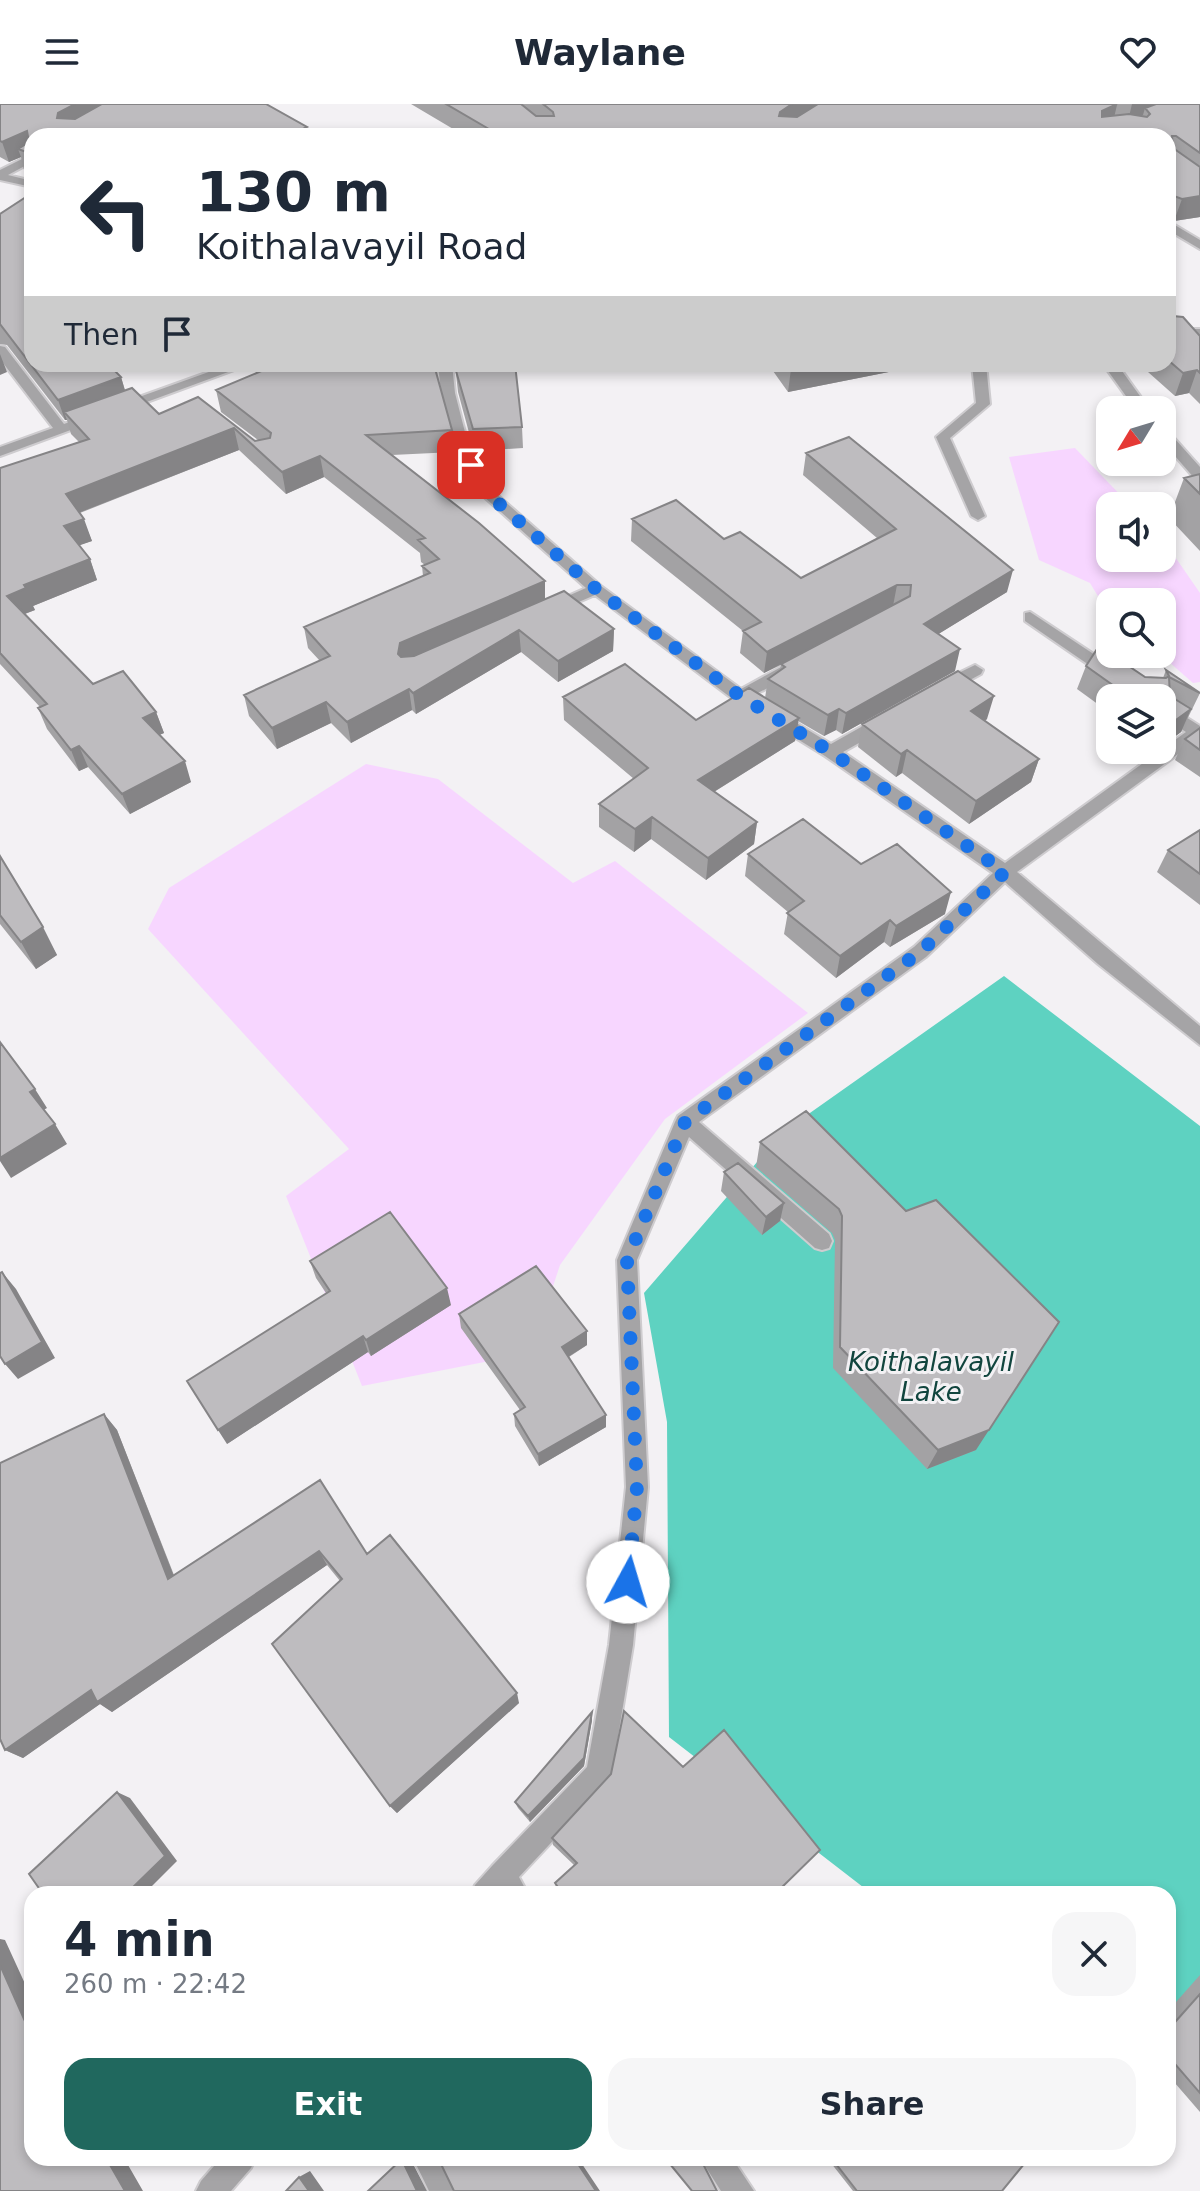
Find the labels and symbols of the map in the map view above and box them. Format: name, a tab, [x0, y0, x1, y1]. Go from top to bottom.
north arrow	[1096, 396, 1176, 476]
pin	[437, 431, 505, 499]
water label: Koithalavayil Lake	[848, 1347, 1015, 1407]
position arrow	[586, 1540, 670, 1624]

